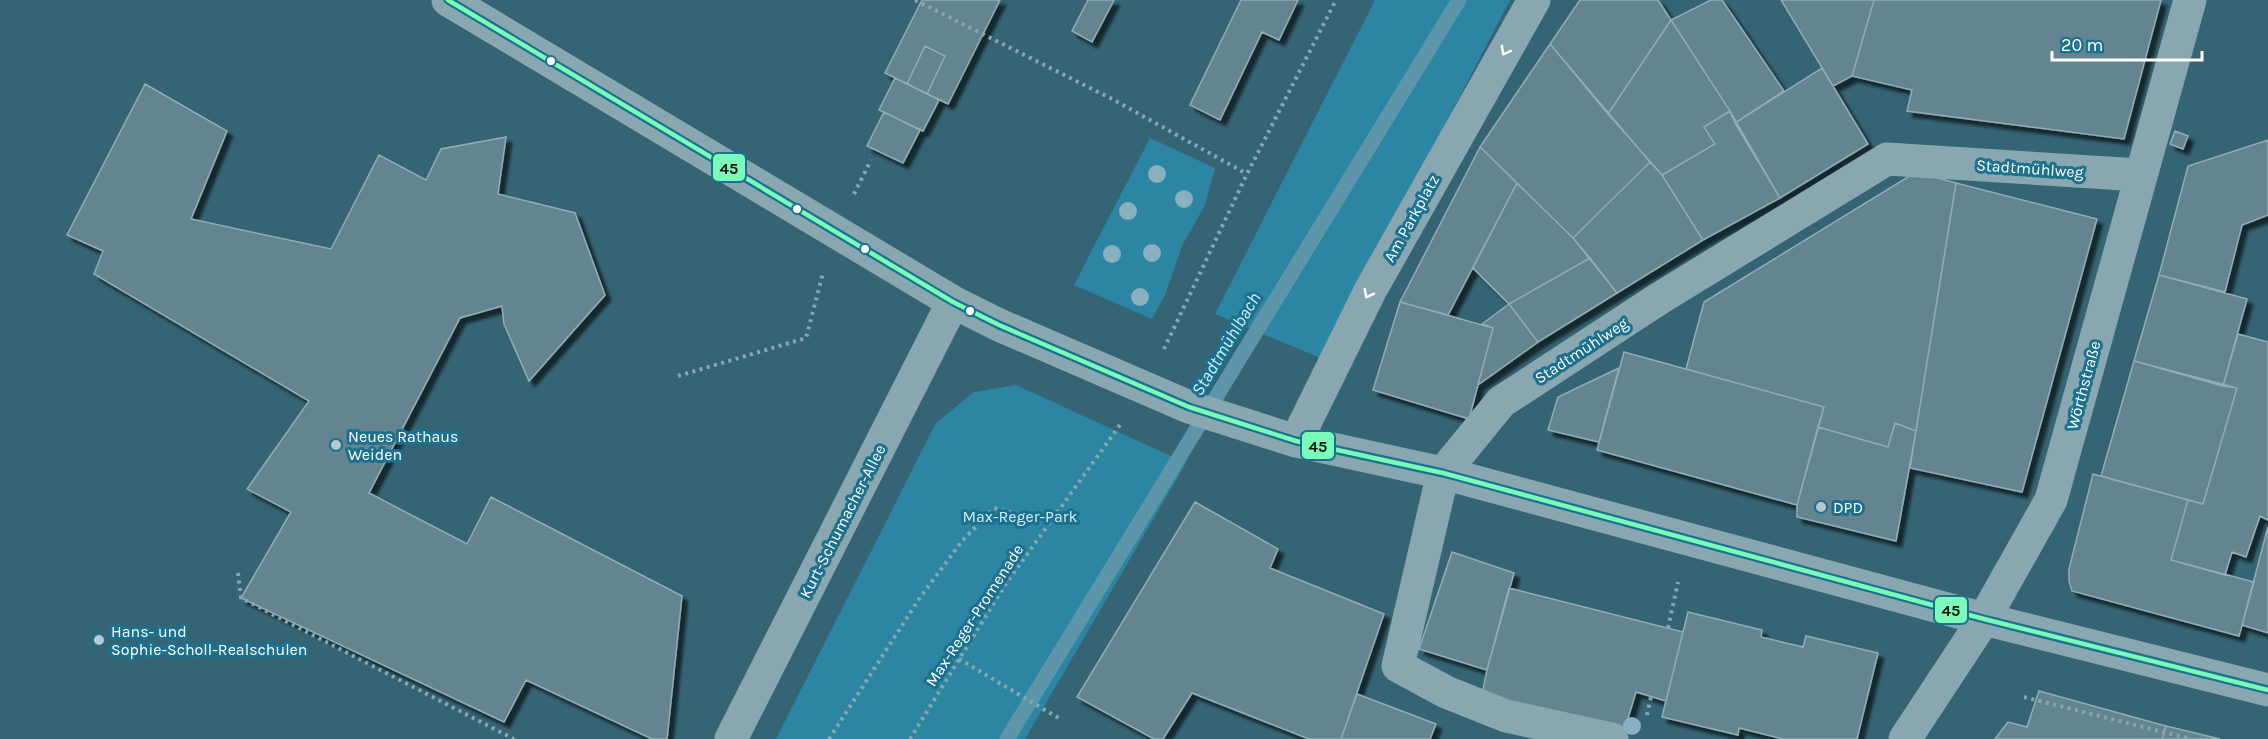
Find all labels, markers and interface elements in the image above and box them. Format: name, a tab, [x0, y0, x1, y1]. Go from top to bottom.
scale bar	[2052, 24, 2202, 62]
text: 20 m	[2061, 34, 2103, 56]
one-way arrow	[1501, 45, 1512, 55]
unlabelled marker	[545, 55, 557, 67]
line badge: 45	[712, 153, 746, 182]
street label: Stadtmühlweg	[1976, 155, 2084, 182]
text: 45	[720, 159, 738, 178]
street label: Am Parkplatz	[1380, 171, 1443, 265]
unlabelled marker	[791, 203, 803, 215]
unlabelled marker	[859, 243, 871, 255]
water label: Stadtmühlbach	[1187, 288, 1265, 400]
one-way arrow	[1364, 288, 1376, 299]
unlabelled marker	[964, 305, 976, 317]
street label: Stadtmühlweg	[1531, 313, 1632, 388]
street label: Wörthstraße	[2063, 339, 2104, 432]
place label: Neues Rathaus Weiden	[348, 427, 458, 464]
line badge: 45	[1301, 431, 1335, 460]
text: 45	[1309, 437, 1327, 456]
marker: Neues Rathaus Weiden	[329, 438, 343, 452]
street label: Kurt-Schumacher-Allee	[795, 441, 889, 601]
place label: DPD	[1833, 498, 1863, 517]
marker: DPD	[1814, 500, 1828, 514]
park label: Max-Reger-Park	[962, 507, 1078, 526]
street label: Max-Reger-Promenade	[921, 541, 1027, 690]
line badge: 45	[1934, 596, 1968, 624]
text: 45	[1942, 601, 1960, 620]
place label: Hans- und Sophie-Scholl-Realschulen	[111, 622, 308, 659]
marker: Hans- und Sophie-Scholl-Realschulen	[92, 633, 106, 647]

